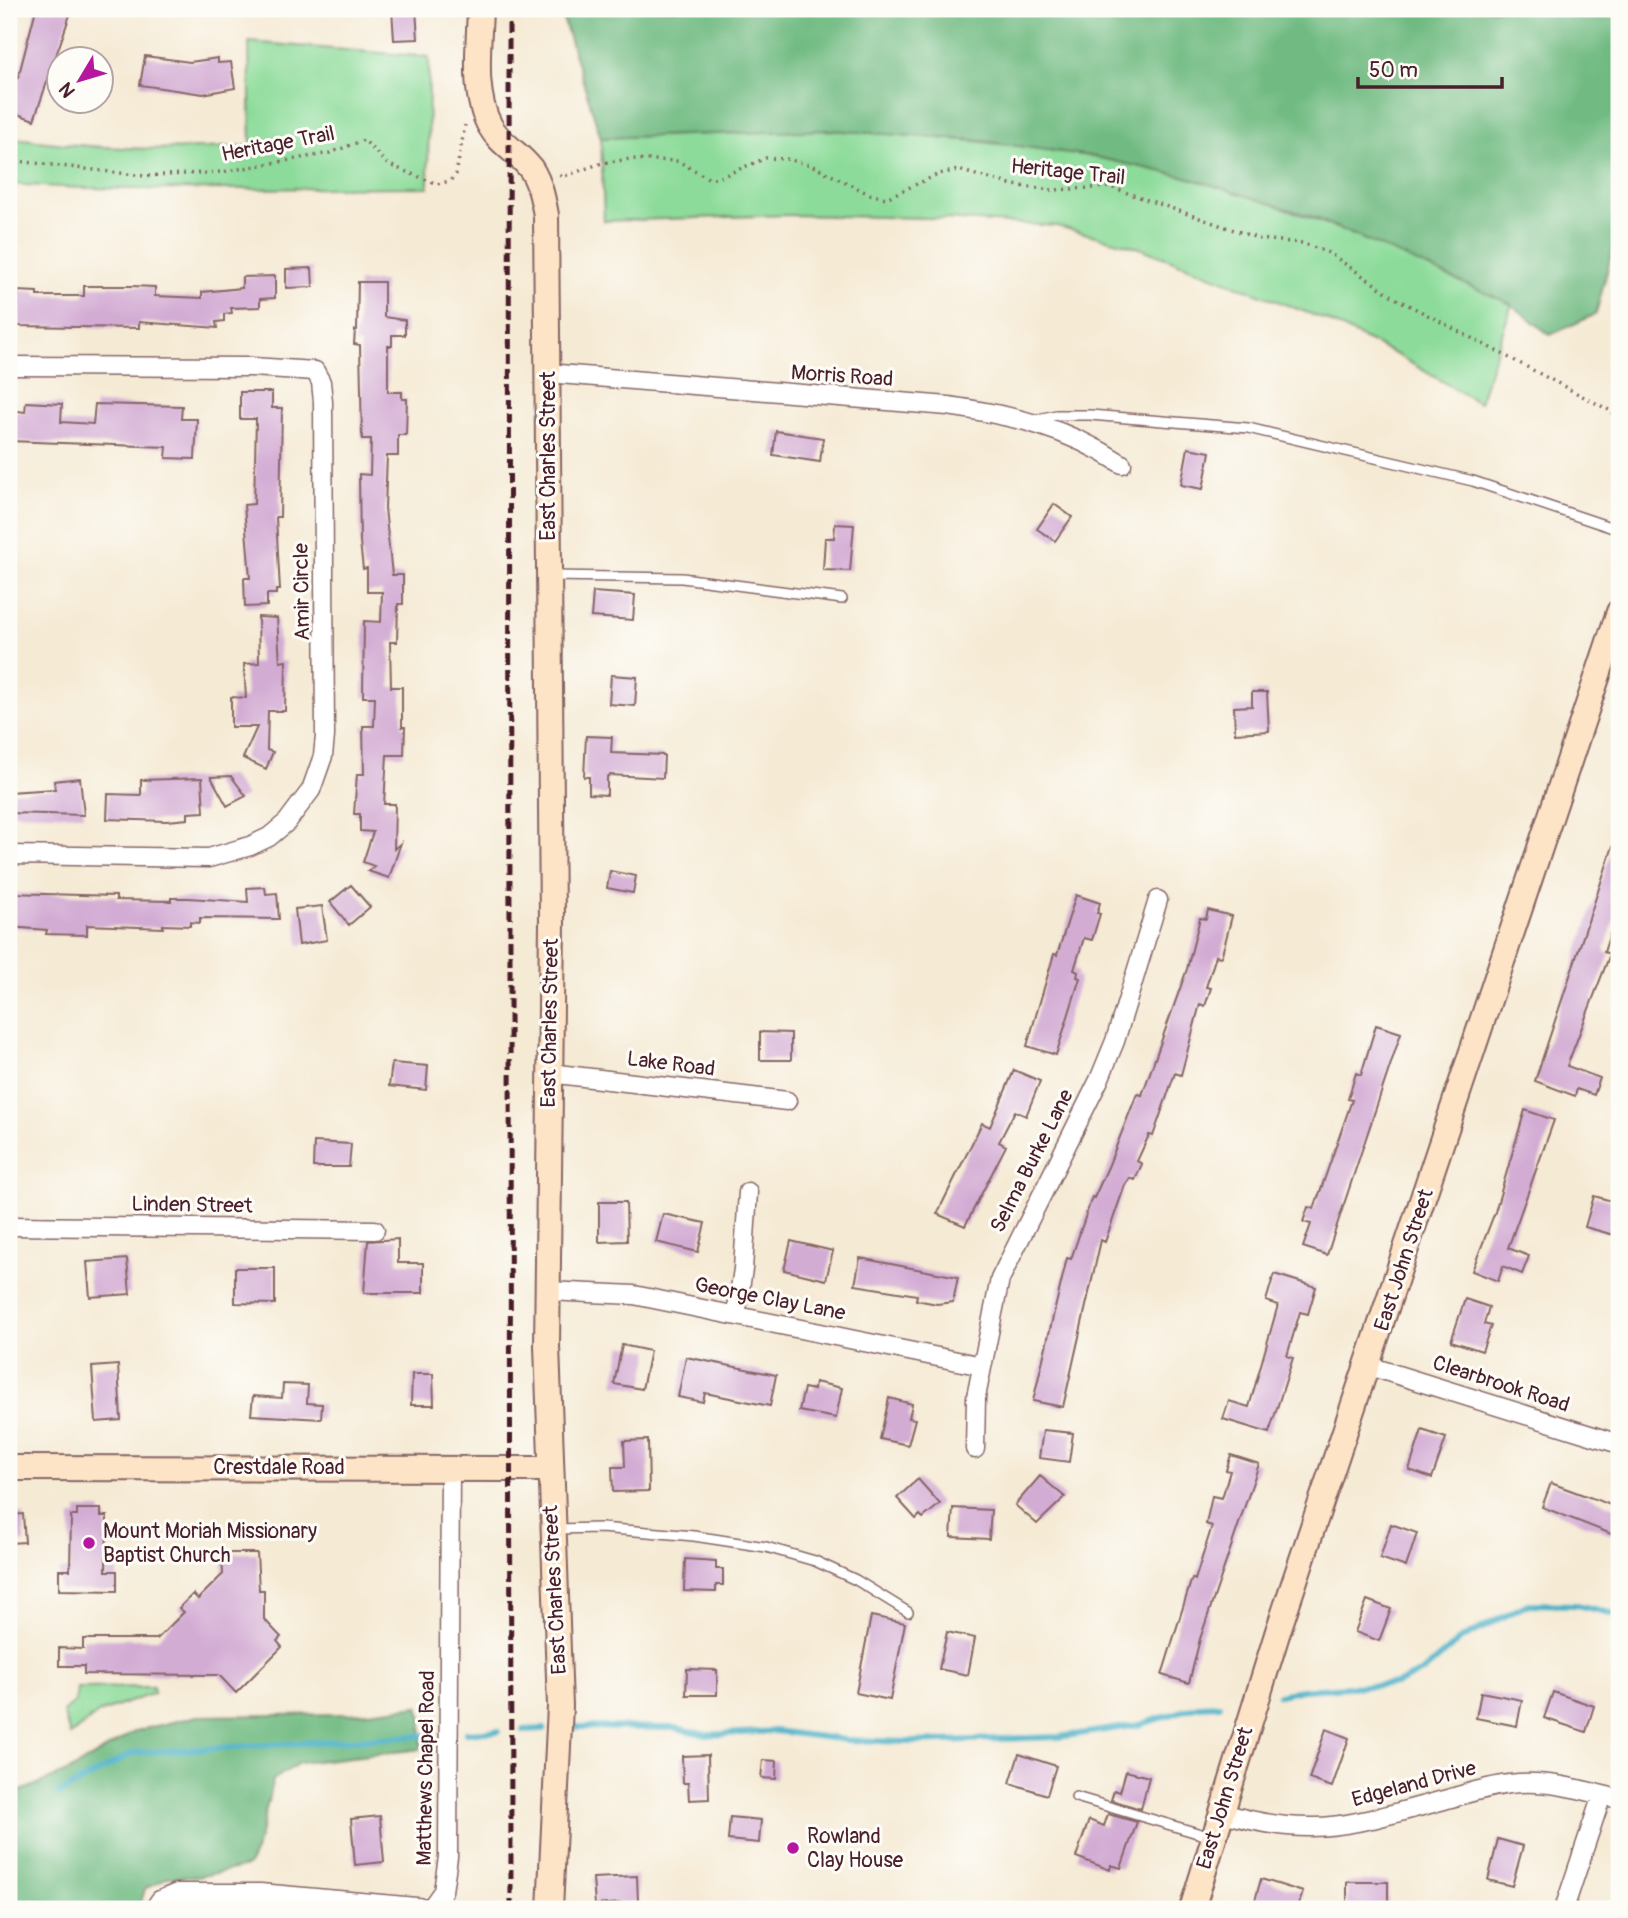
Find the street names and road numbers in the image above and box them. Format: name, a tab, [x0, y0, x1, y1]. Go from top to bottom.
street label: Heritage Trail	[219, 120, 337, 168]
street label: Heritage Trail	[1010, 153, 1126, 191]
street label: Morris Road	[790, 359, 894, 393]
street label: East Charles Street	[535, 371, 562, 541]
street label: Amir Circle	[288, 542, 316, 641]
street label: East Charles Street	[535, 938, 565, 1108]
street label: Lake Road	[625, 1045, 717, 1083]
street label: Selma Burke Lane	[984, 1084, 1080, 1237]
street label: East John Street	[1368, 1185, 1440, 1334]
street label: Linden Street	[131, 1190, 253, 1220]
street label: George Clay Lane	[692, 1271, 848, 1327]
street label: Clearbrook Road	[1429, 1349, 1573, 1419]
street label: Crestdale Road	[213, 1454, 345, 1481]
street label: East Charles Street	[537, 1504, 573, 1675]
street label: Matthews Chapel Road	[411, 1670, 441, 1866]
street label: East John Street	[1191, 1723, 1260, 1873]
street label: Edgeland Drive	[1349, 1754, 1480, 1814]

